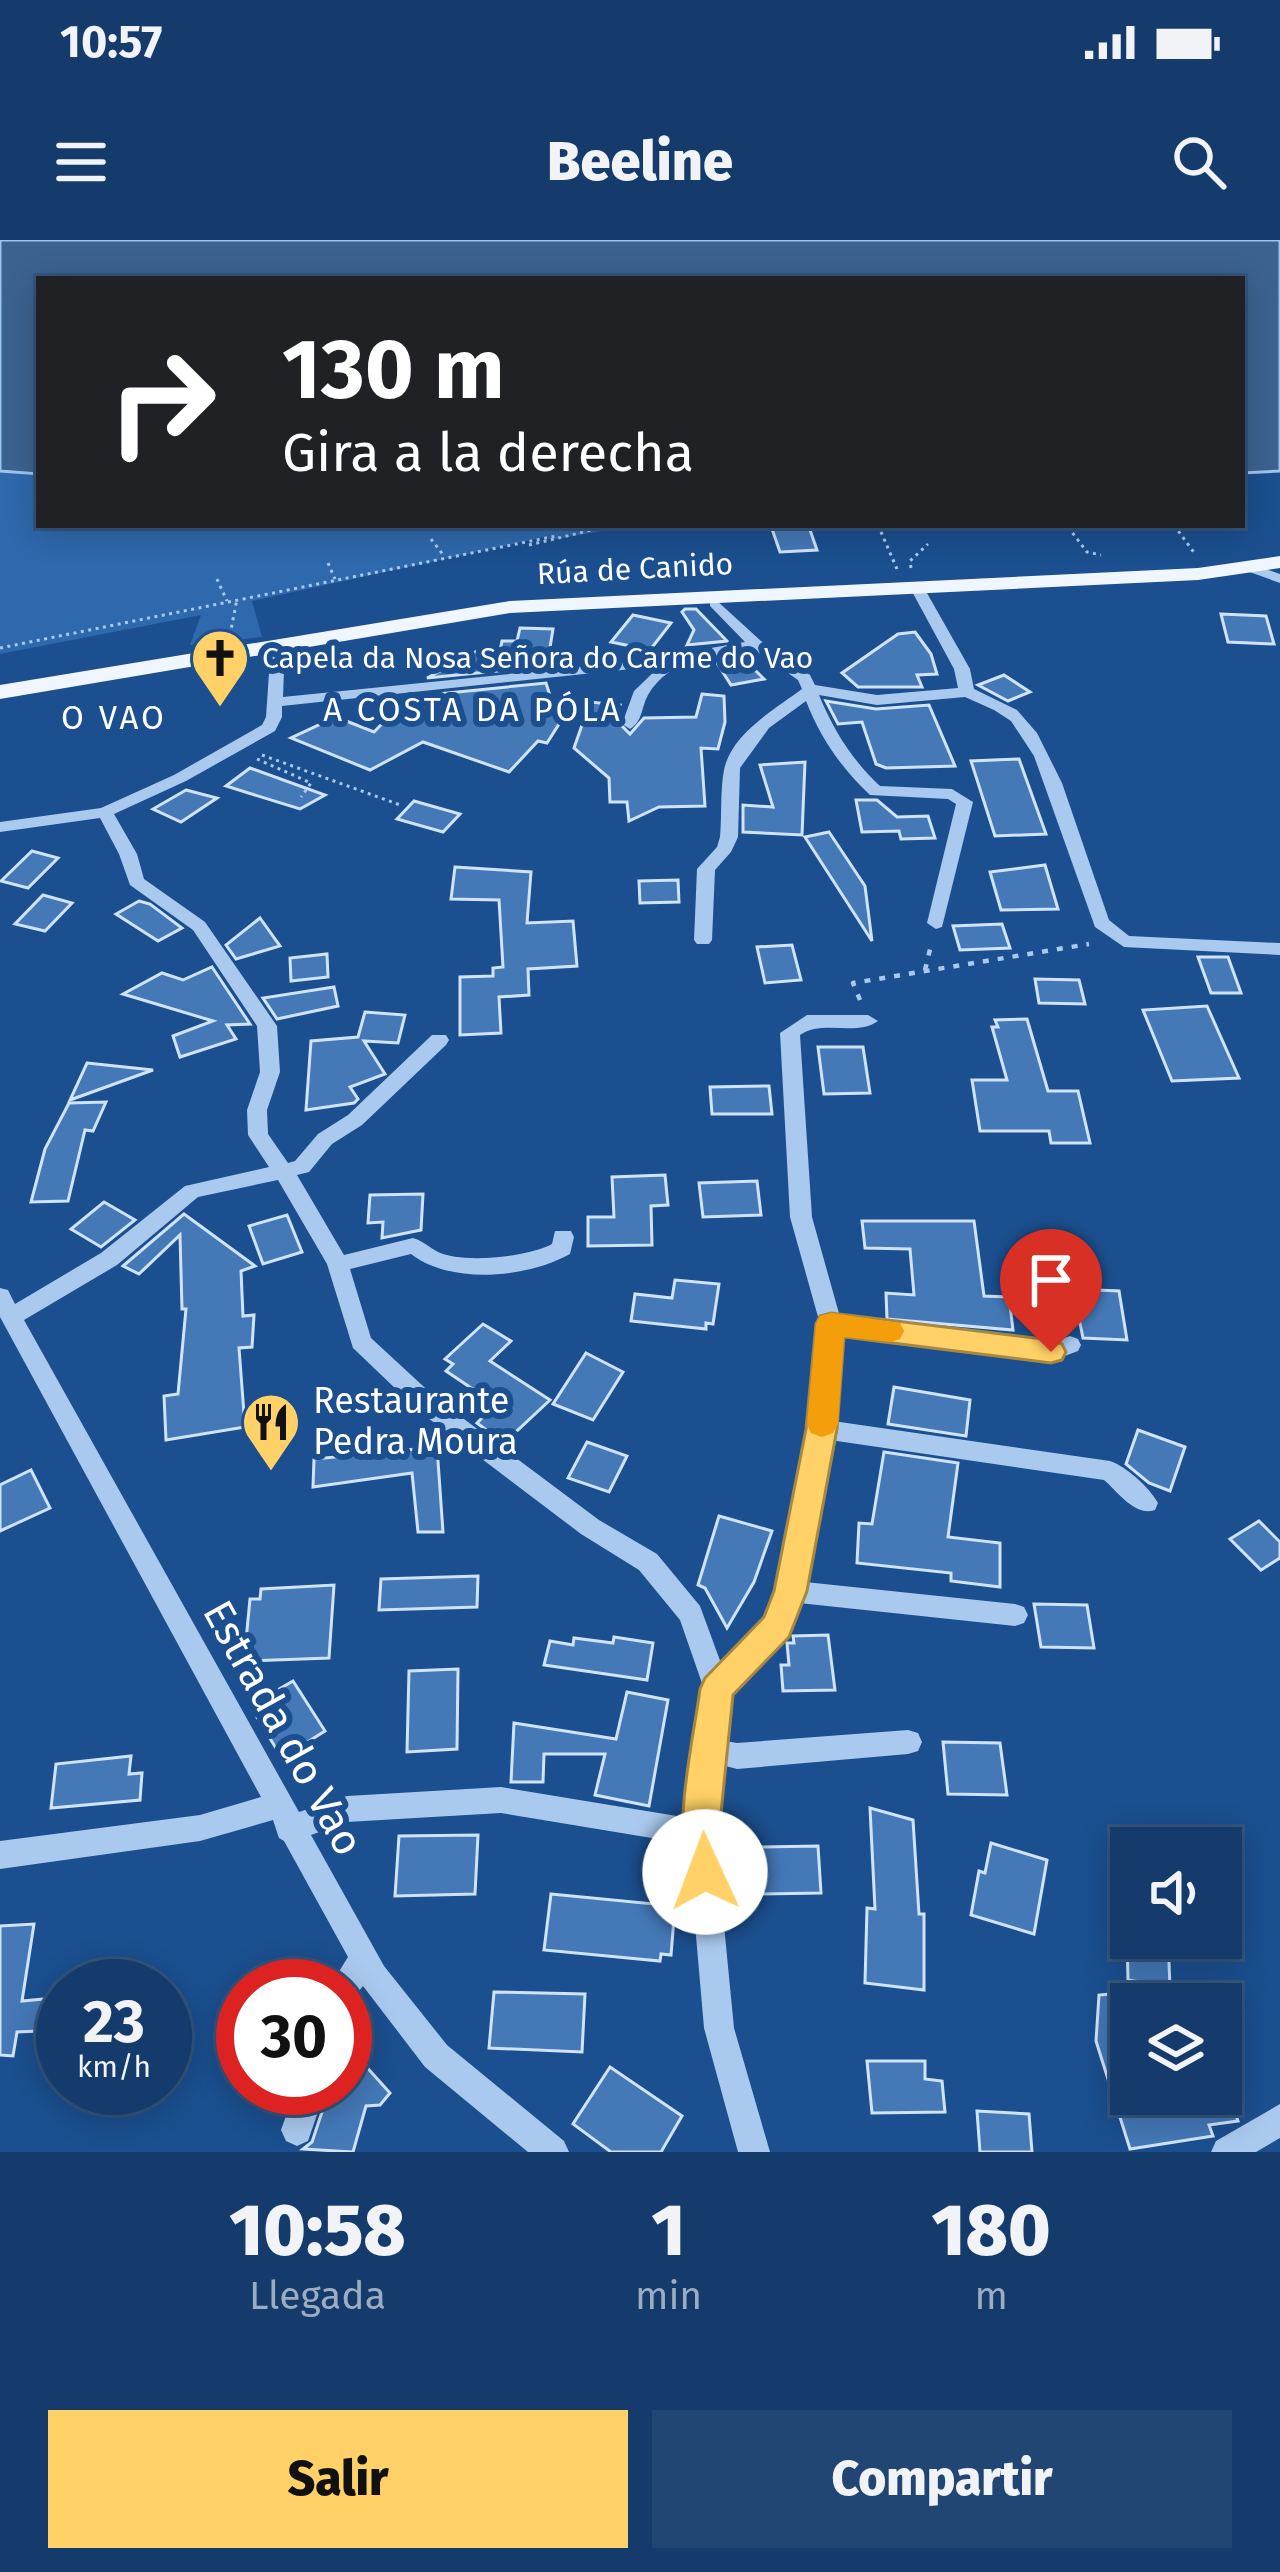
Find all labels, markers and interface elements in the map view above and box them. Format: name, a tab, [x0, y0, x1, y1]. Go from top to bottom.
text: 10:57	[60, 15, 162, 69]
icon: menu	[48, 129, 114, 195]
icon: search	[1166, 129, 1232, 195]
text: Beeline	[547, 130, 733, 194]
text: 130 m	[282, 319, 505, 420]
icon: right	[84, 324, 240, 480]
text: Gira a la derecha	[282, 421, 694, 485]
street label: Rúa de Canido	[536, 546, 734, 592]
church icon: Capela da Nosa Señora do Carme do Vao	[189, 627, 251, 709]
place label: Capela da Nosa Señora do Carme do Vao	[262, 640, 813, 676]
district label: A COSTA DA PÓLA	[323, 690, 623, 730]
district label: O VAO	[61, 698, 167, 738]
pin	[1000, 1229, 1102, 1352]
icon: arrive	[1018, 1247, 1084, 1313]
place label: Restaurante Pedra Moura	[313, 1379, 518, 1464]
restaurant icon: Restaurante Pedra Moura	[240, 1391, 302, 1473]
street label: Estrada do Vao	[192, 1592, 374, 1864]
position arrow	[642, 1809, 768, 1935]
map controls	[1110, 1827, 1242, 2115]
button: sound	[1110, 1827, 1242, 1959]
speed limit sign: 30	[216, 1959, 372, 2115]
button: layers	[1110, 1983, 1242, 2115]
text: 23	[83, 1986, 145, 2058]
text: km/h	[77, 2049, 151, 2085]
text: 10:58	[229, 2188, 406, 2274]
text: 1	[652, 2188, 686, 2274]
text: 180	[931, 2188, 1051, 2274]
text: Llegada	[249, 2273, 386, 2319]
text: min	[635, 2273, 702, 2319]
text: m	[974, 2273, 1008, 2319]
button: Salir	[48, 2410, 628, 2548]
button: Compartir	[652, 2410, 1232, 2548]

